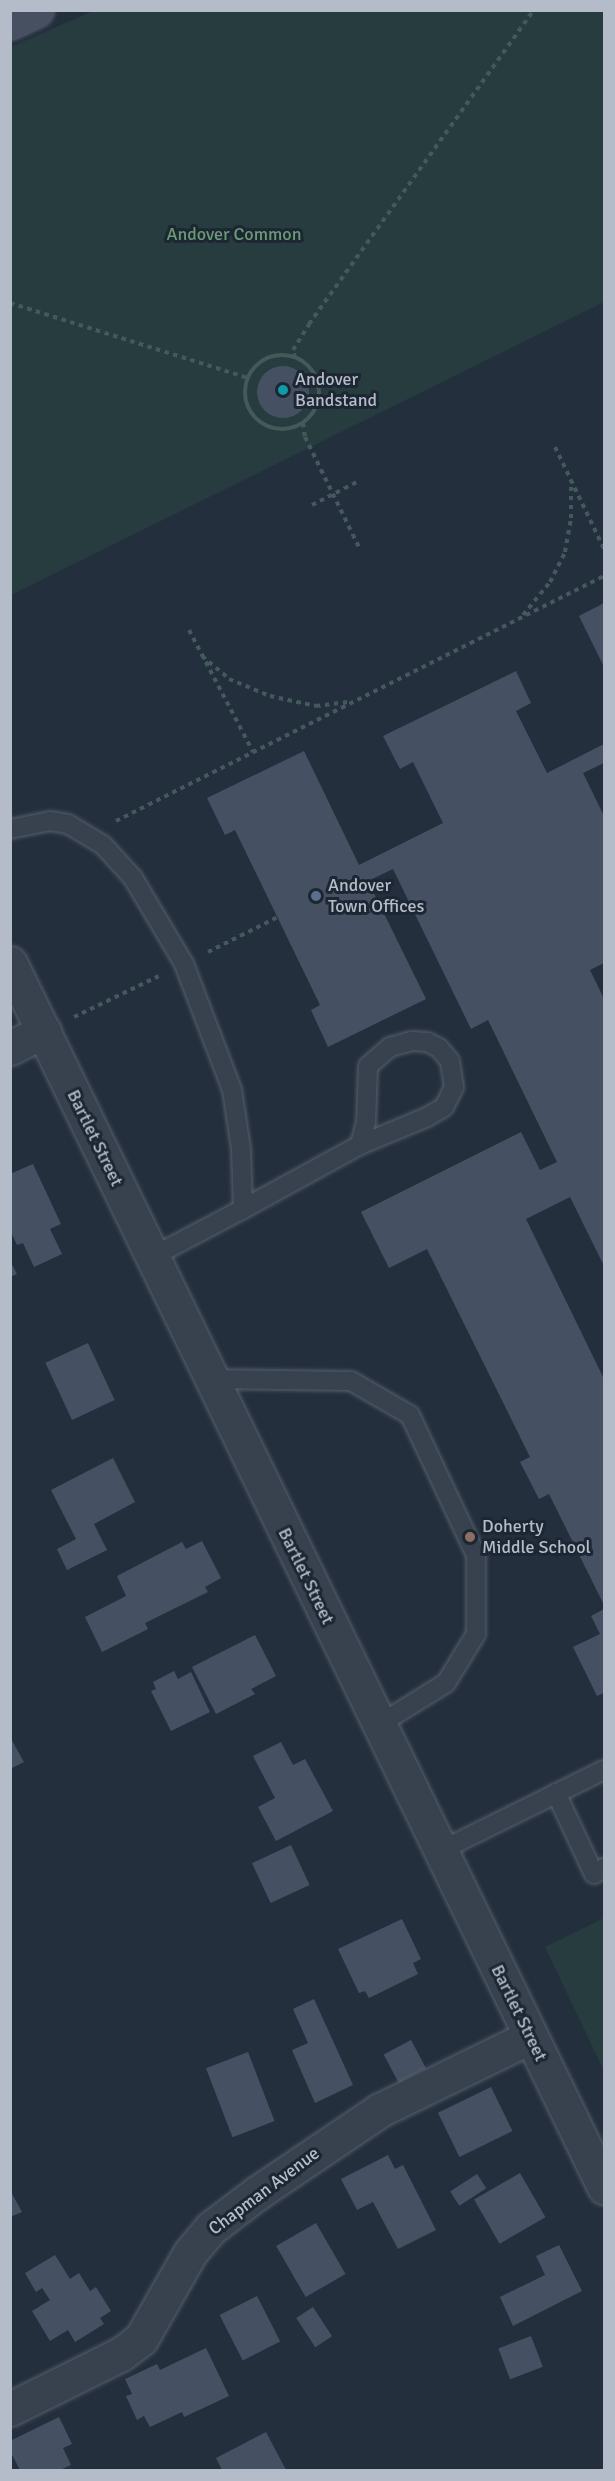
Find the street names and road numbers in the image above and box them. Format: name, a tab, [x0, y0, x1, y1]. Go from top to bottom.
street label: Bartlet Street	[62, 1086, 128, 1190]
street label: Bartlet Street	[273, 1524, 339, 1628]
street label: Bartlet Street	[486, 1961, 552, 2065]
street label: Chapman Avenue	[204, 2142, 324, 2240]

